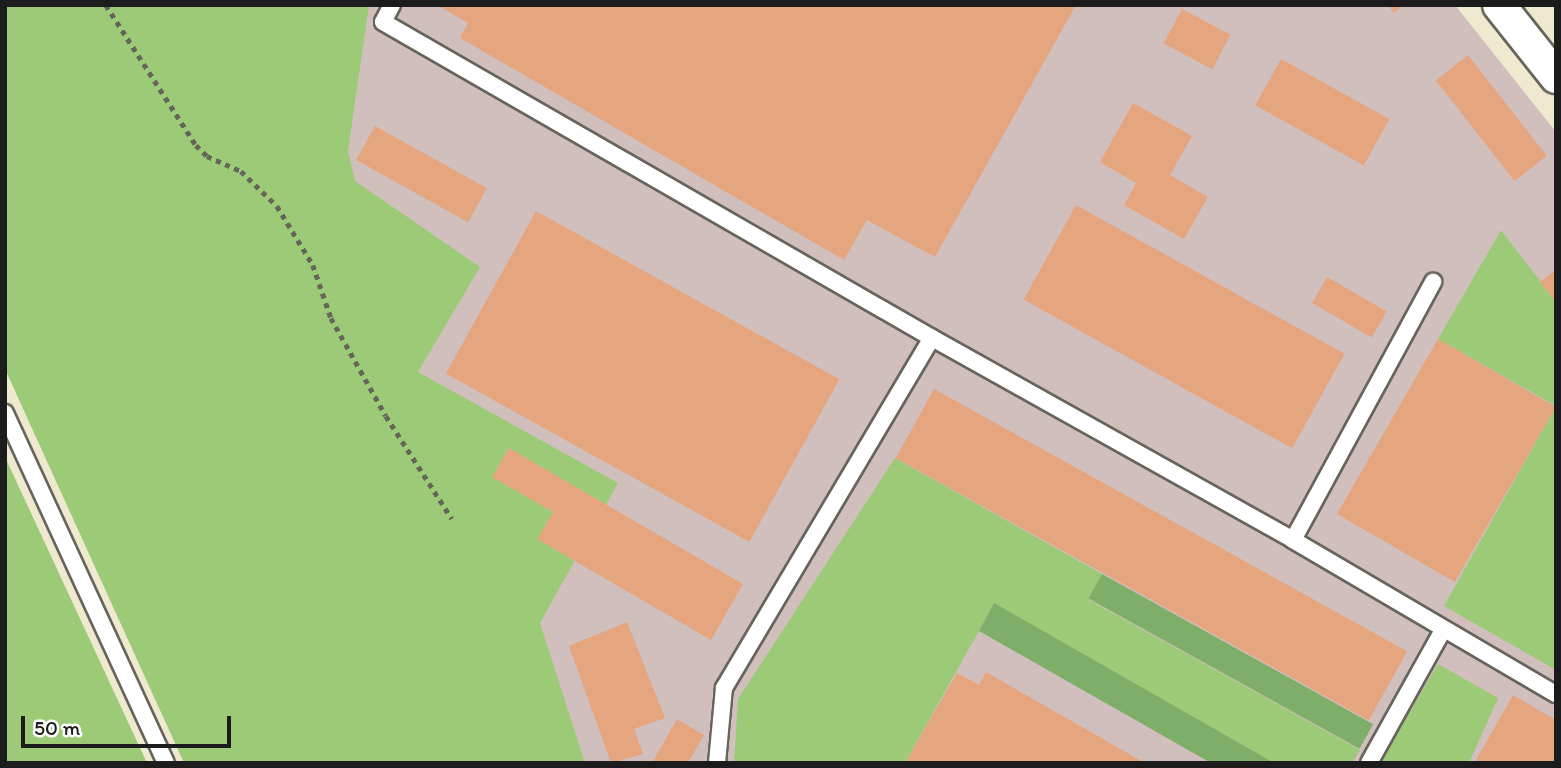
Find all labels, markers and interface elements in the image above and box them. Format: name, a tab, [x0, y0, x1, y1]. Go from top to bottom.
scale bar	[24, 702, 234, 746]
text: 50 m	[34, 715, 80, 740]

